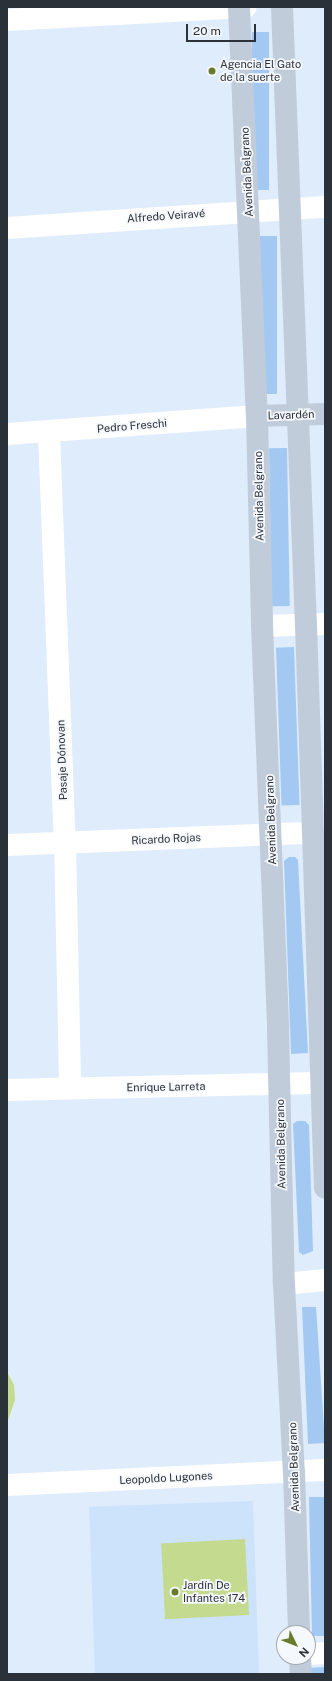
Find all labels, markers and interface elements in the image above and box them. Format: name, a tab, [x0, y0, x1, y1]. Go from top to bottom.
scale bar	[188, 16, 258, 42]
text: 20 m	[193, 24, 221, 38]
place label: Agencia El Gato de la suerte	[220, 58, 301, 84]
marker: Agencia El Gato de la suerte	[207, 66, 217, 76]
street label: Avenida Belgrano	[238, 127, 256, 217]
street label: Alfredo Veiravé	[126, 207, 206, 225]
street label: Lavardén	[267, 408, 315, 422]
street label: Pedro Freschi	[96, 416, 168, 436]
street label: Avenida Belgrano	[252, 451, 266, 541]
street label: Pasaje Dónovan	[54, 720, 70, 800]
street label: Avenida Belgrano	[263, 775, 279, 865]
street label: Ricardo Rojas	[131, 831, 201, 847]
street label: Enrique Larreta	[126, 1080, 206, 1094]
street label: Avenida Belgrano	[274, 1099, 288, 1189]
street label: Avenida Belgrano	[286, 1422, 302, 1512]
street label: Leopoldo Lugones	[119, 1469, 213, 1487]
place label: Jardín De Infantes 174	[183, 1579, 245, 1605]
marker: Jardín De Infantes 174	[170, 1587, 180, 1597]
north arrow	[276, 1625, 316, 1665]
text: N	[297, 1645, 311, 1660]

